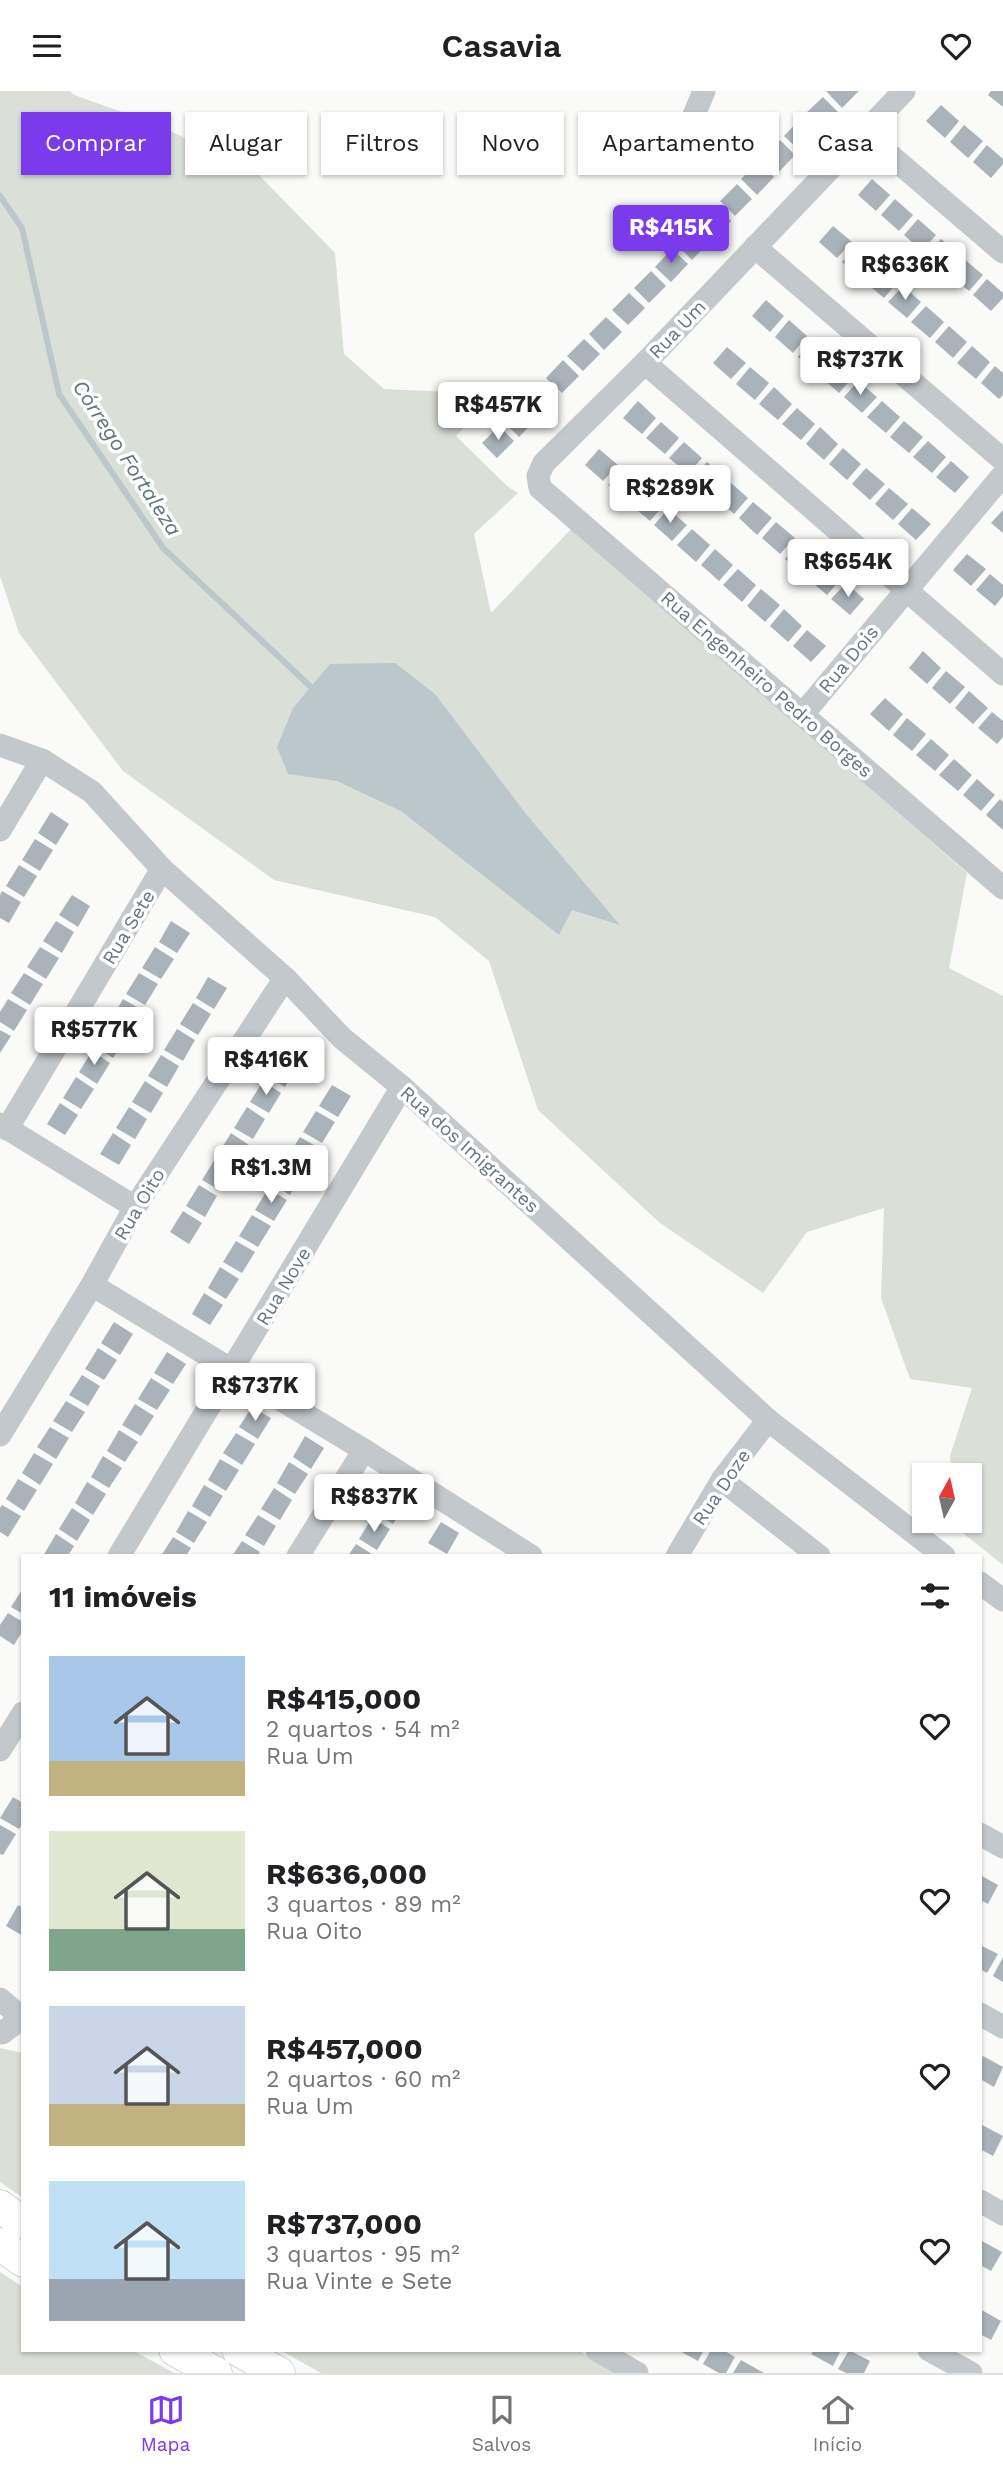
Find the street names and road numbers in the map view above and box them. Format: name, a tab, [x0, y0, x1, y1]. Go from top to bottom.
street label: Rua Um	[644, 295, 711, 363]
street label: Rua Engenheiro Pedro Borges	[656, 586, 877, 782]
street label: Rua Dois	[814, 621, 883, 698]
street label: Rua Sete	[97, 886, 160, 969]
street label: Rua dos Imigrantes	[396, 1081, 544, 1218]
street label: Rua Oito	[109, 1164, 170, 1244]
street label: Rua Nove	[251, 1243, 316, 1329]
street label: Rua Doze	[688, 1445, 755, 1530]

